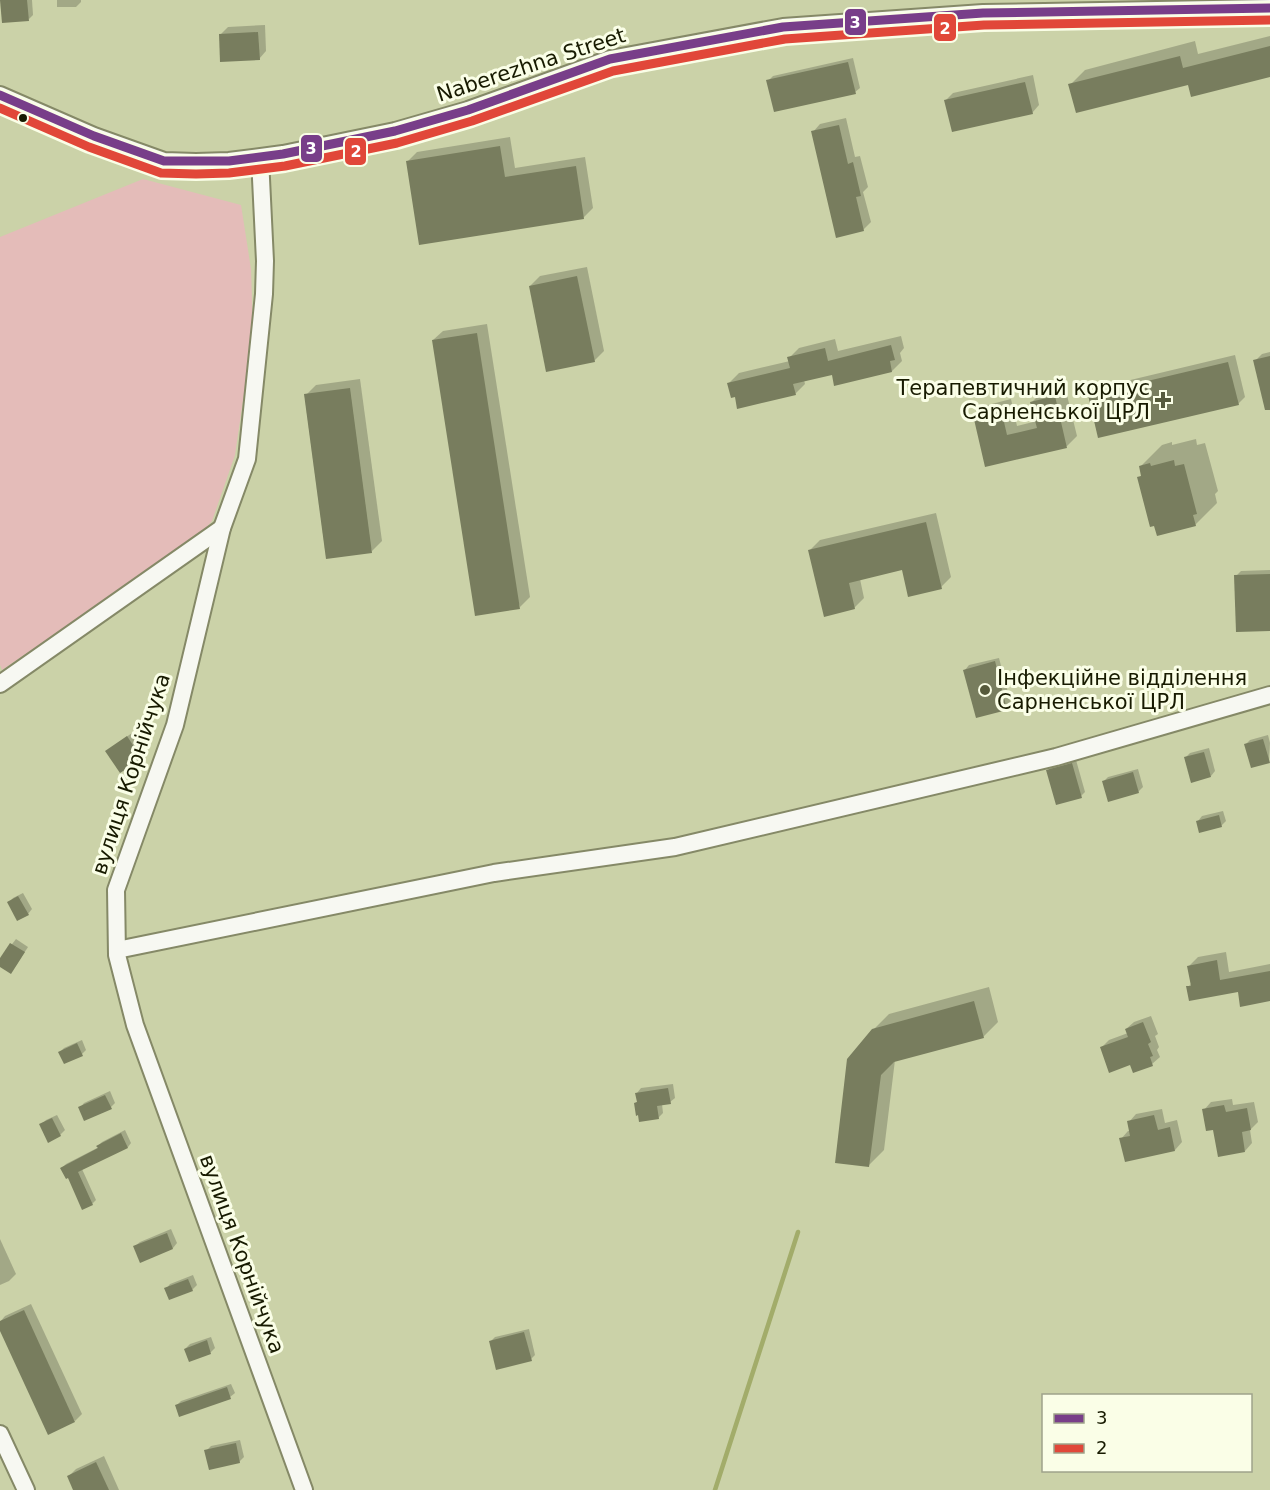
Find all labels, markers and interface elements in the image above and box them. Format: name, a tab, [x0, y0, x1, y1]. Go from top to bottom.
line badge: 3	[844, 8, 867, 36]
text: 3	[849, 13, 861, 32]
line badge: 2	[933, 13, 957, 42]
text: 2	[939, 19, 951, 38]
street label: Naberezhna Street	[434, 23, 628, 107]
unlabelled marker	[17, 112, 29, 124]
line badge: 3	[300, 134, 323, 163]
line badge: 2	[344, 137, 367, 166]
text: 3	[305, 139, 317, 158]
text: 2	[350, 142, 362, 161]
place label: Терапевтичний корпус Сарненської ЦРЛ	[895, 376, 1150, 424]
marker: Терапевтичний корпус Сарненської ЦРЛ	[1154, 391, 1172, 409]
place label: Інфекційне відділення Сарненської ЦРЛ	[997, 666, 1247, 714]
street label: вулиця Корнійчука	[87, 670, 175, 878]
marker: Інфекційне відділення Сарненської ЦРЛ	[978, 683, 992, 697]
street label: вулиця Корнійчука	[195, 1151, 289, 1357]
legend	[1042, 1394, 1252, 1472]
text: 3	[1096, 1407, 1107, 1428]
text: 2	[1096, 1437, 1107, 1458]

